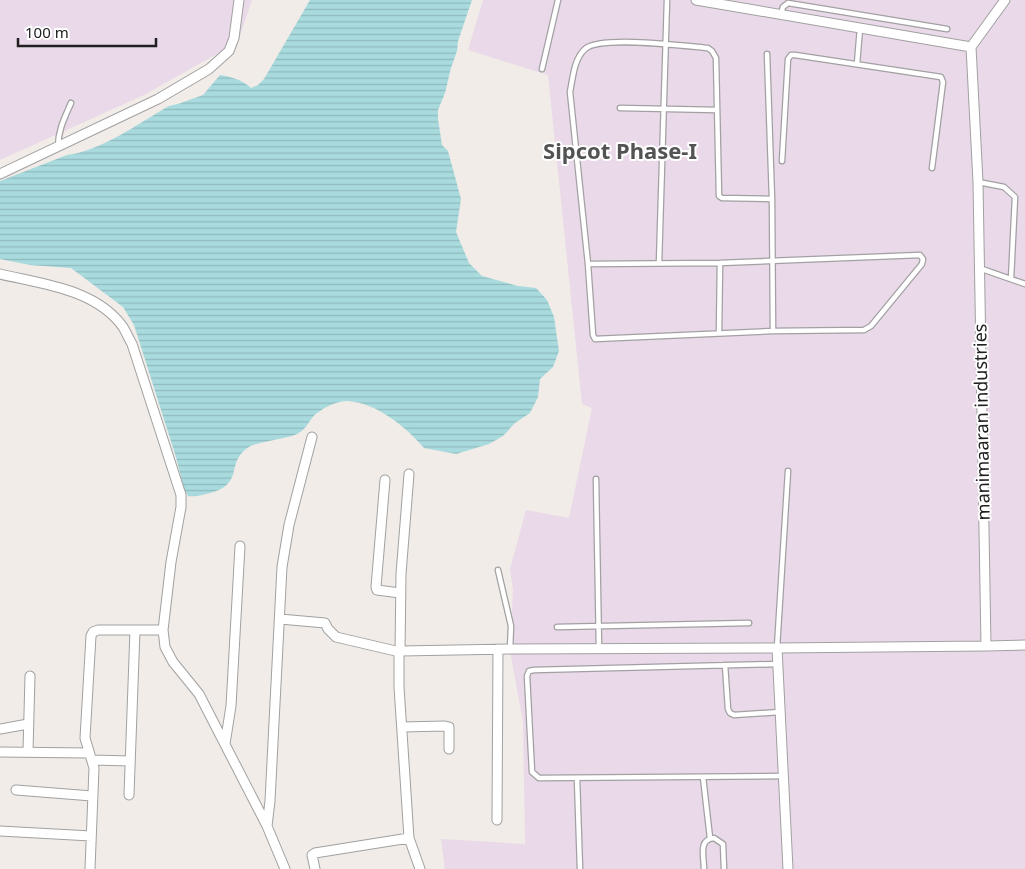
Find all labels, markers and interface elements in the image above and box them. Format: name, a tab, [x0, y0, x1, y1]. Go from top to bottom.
scale bar	[18, 15, 155, 47]
text: 100 m	[25, 22, 69, 42]
district label: Sipcot Phase-I	[543, 135, 697, 165]
street label: manimaaran industries	[967, 324, 995, 521]

